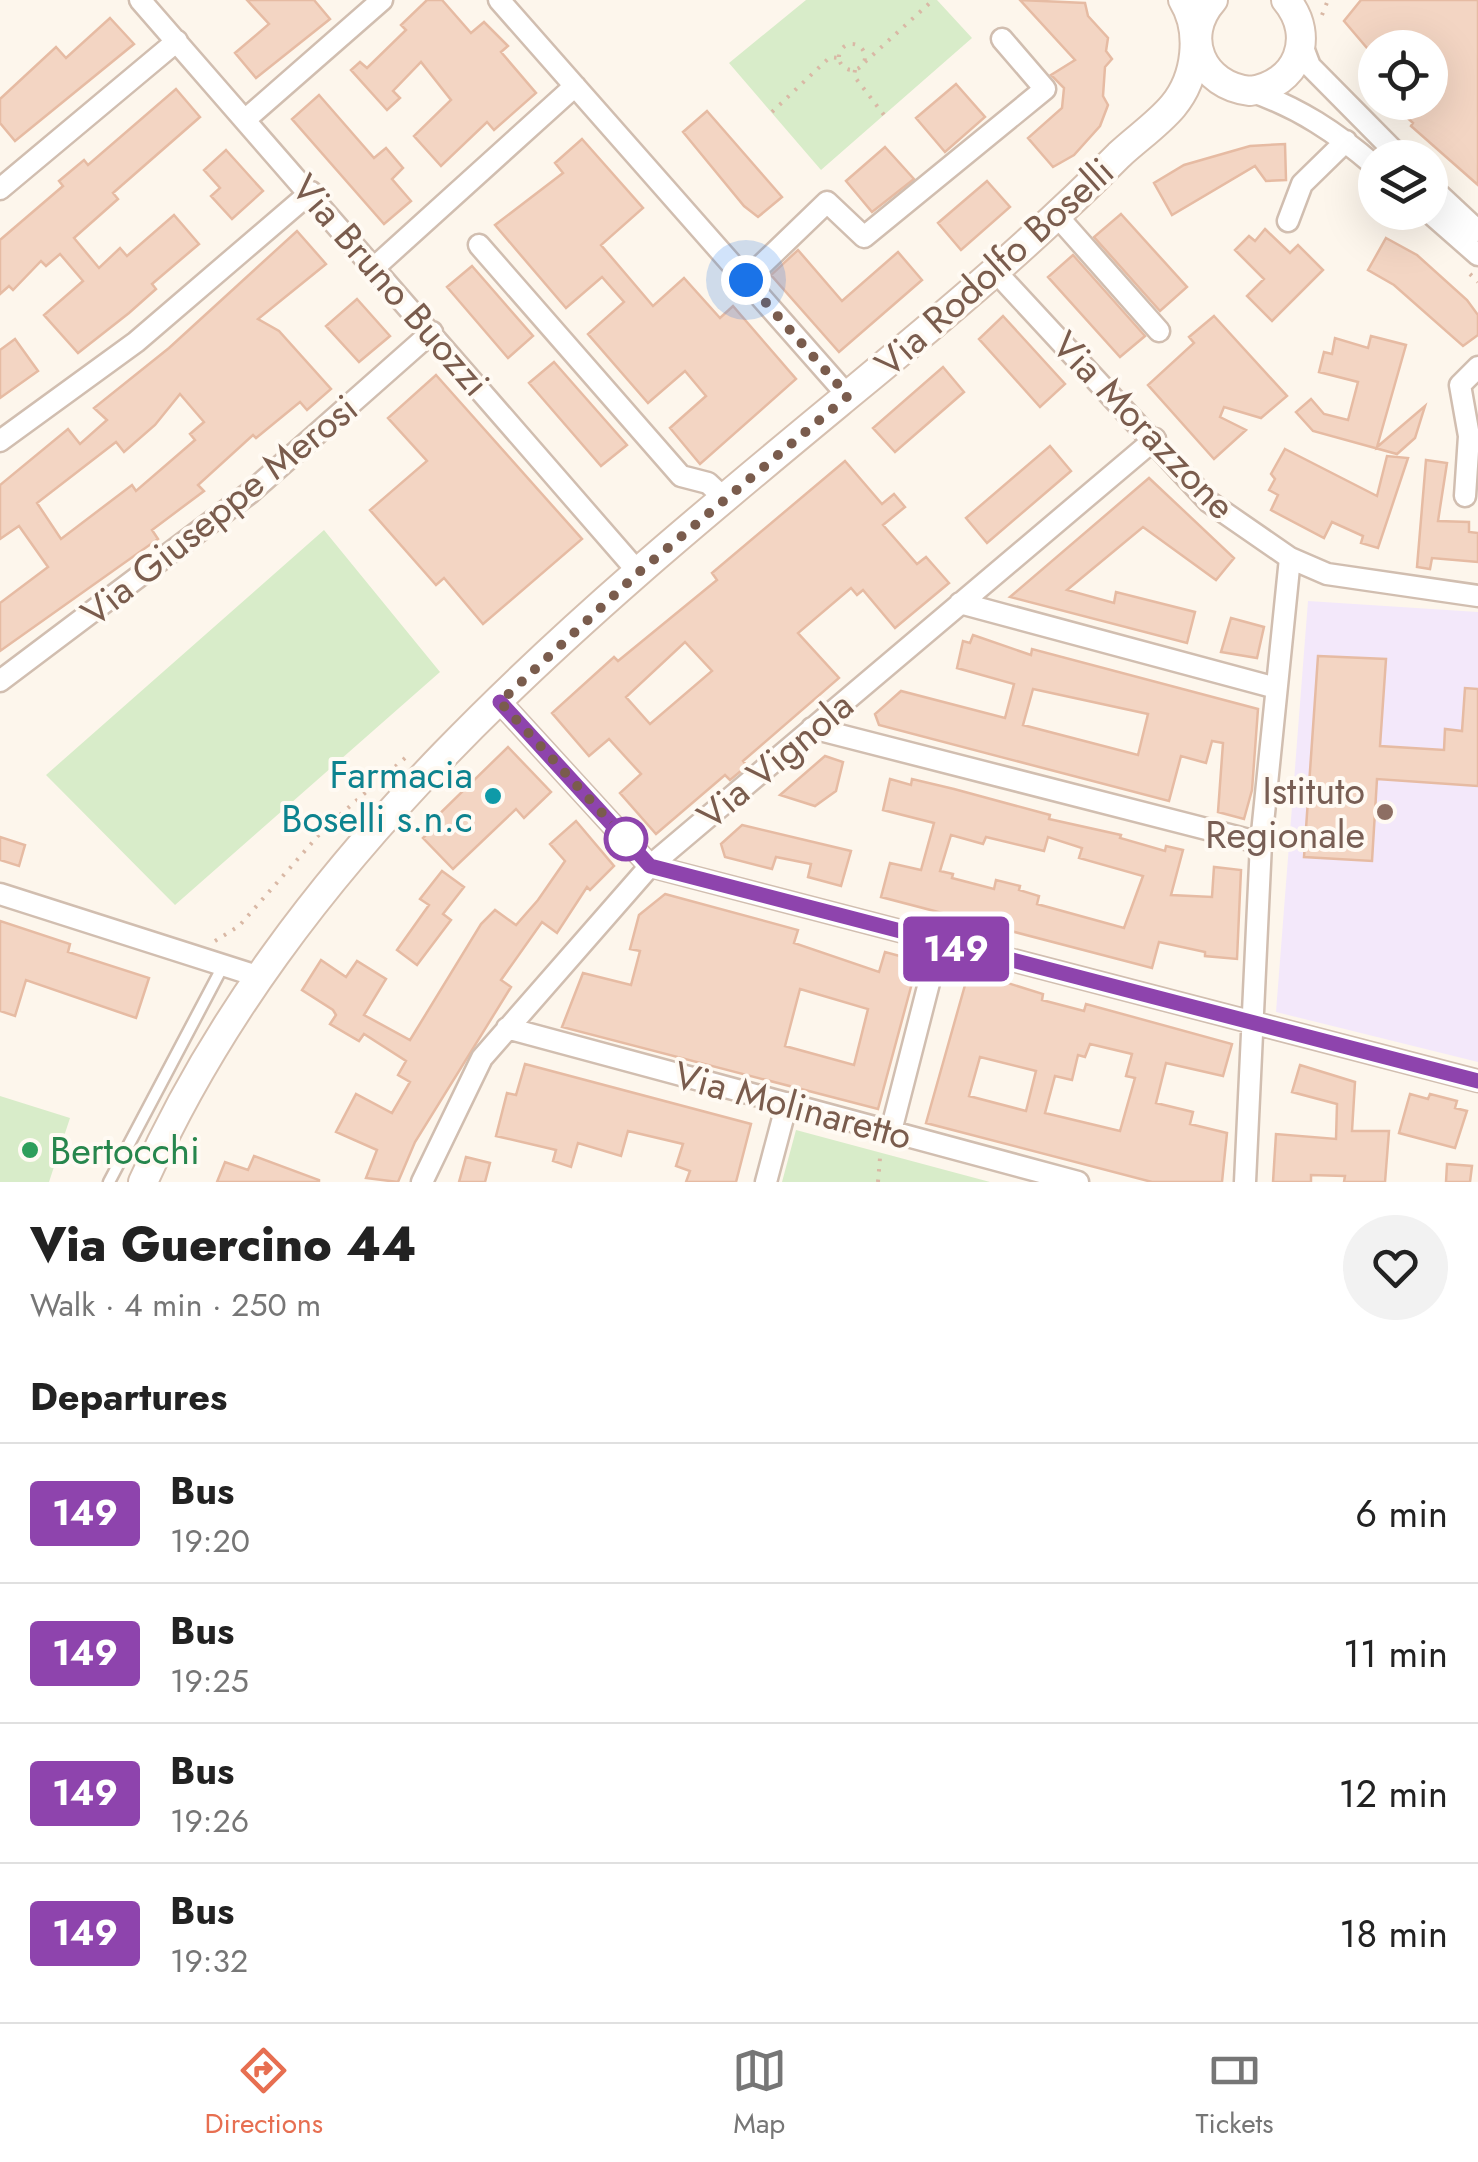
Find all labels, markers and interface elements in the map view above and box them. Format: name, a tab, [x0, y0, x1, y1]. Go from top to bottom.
map controls	[1358, 30, 1448, 230]
button: locate	[1358, 30, 1448, 120]
button: layers	[1358, 140, 1448, 230]
street label: Via Rodolfo Boselli	[862, 145, 1126, 389]
street label: Via Bruno Buozzi	[279, 162, 503, 408]
your location	[721, 255, 771, 305]
street label: Via Morazzone	[1040, 318, 1248, 532]
street label: Via Giuseppe Merosi	[69, 381, 369, 639]
street label: Via Vignola	[685, 678, 865, 842]
place label: Farmacia Boselli s.n.c	[281, 747, 473, 846]
place label: Istituto Regionale	[1205, 763, 1365, 862]
marker: Farmacia Boselli s.n.c	[482, 785, 504, 807]
marker: Istituto Regionale	[1374, 801, 1396, 823]
unlabelled marker	[605, 818, 647, 860]
line badge: 149	[898, 916, 1014, 982]
text: 149	[923, 924, 989, 974]
street label: Via Molinaretto	[668, 1047, 918, 1163]
place label: Bertocchi	[50, 1123, 200, 1178]
marker: Bertocchi	[19, 1139, 41, 1161]
text: Via Guercino 44	[30, 1210, 417, 1279]
button: heart	[1343, 1215, 1448, 1320]
text: Walk · 4 min · 250 m	[30, 1282, 321, 1328]
text: Departures	[30, 1369, 227, 1424]
text: Bus	[170, 1463, 234, 1518]
text: 6 min	[1355, 1486, 1448, 1541]
text: 149	[52, 1488, 118, 1538]
text: 19:20	[170, 1518, 250, 1564]
text: Bus	[170, 1603, 234, 1658]
text: 11 min	[1343, 1626, 1448, 1681]
text: 149	[52, 1628, 118, 1678]
text: 19:25	[170, 1658, 249, 1704]
text: Bus	[170, 1743, 234, 1798]
text: 12 min	[1338, 1766, 1448, 1821]
text: 149	[52, 1768, 118, 1818]
text: 19:26	[170, 1798, 249, 1844]
text: Bus	[170, 1883, 234, 1938]
text: 18 min	[1339, 1906, 1448, 1961]
text: 149	[52, 1908, 118, 1958]
text: 19:32	[170, 1938, 248, 1984]
tab: Directions	[204, 2043, 323, 2144]
tab: Map	[732, 2043, 787, 2144]
tab: Tickets	[1196, 2043, 1274, 2144]

